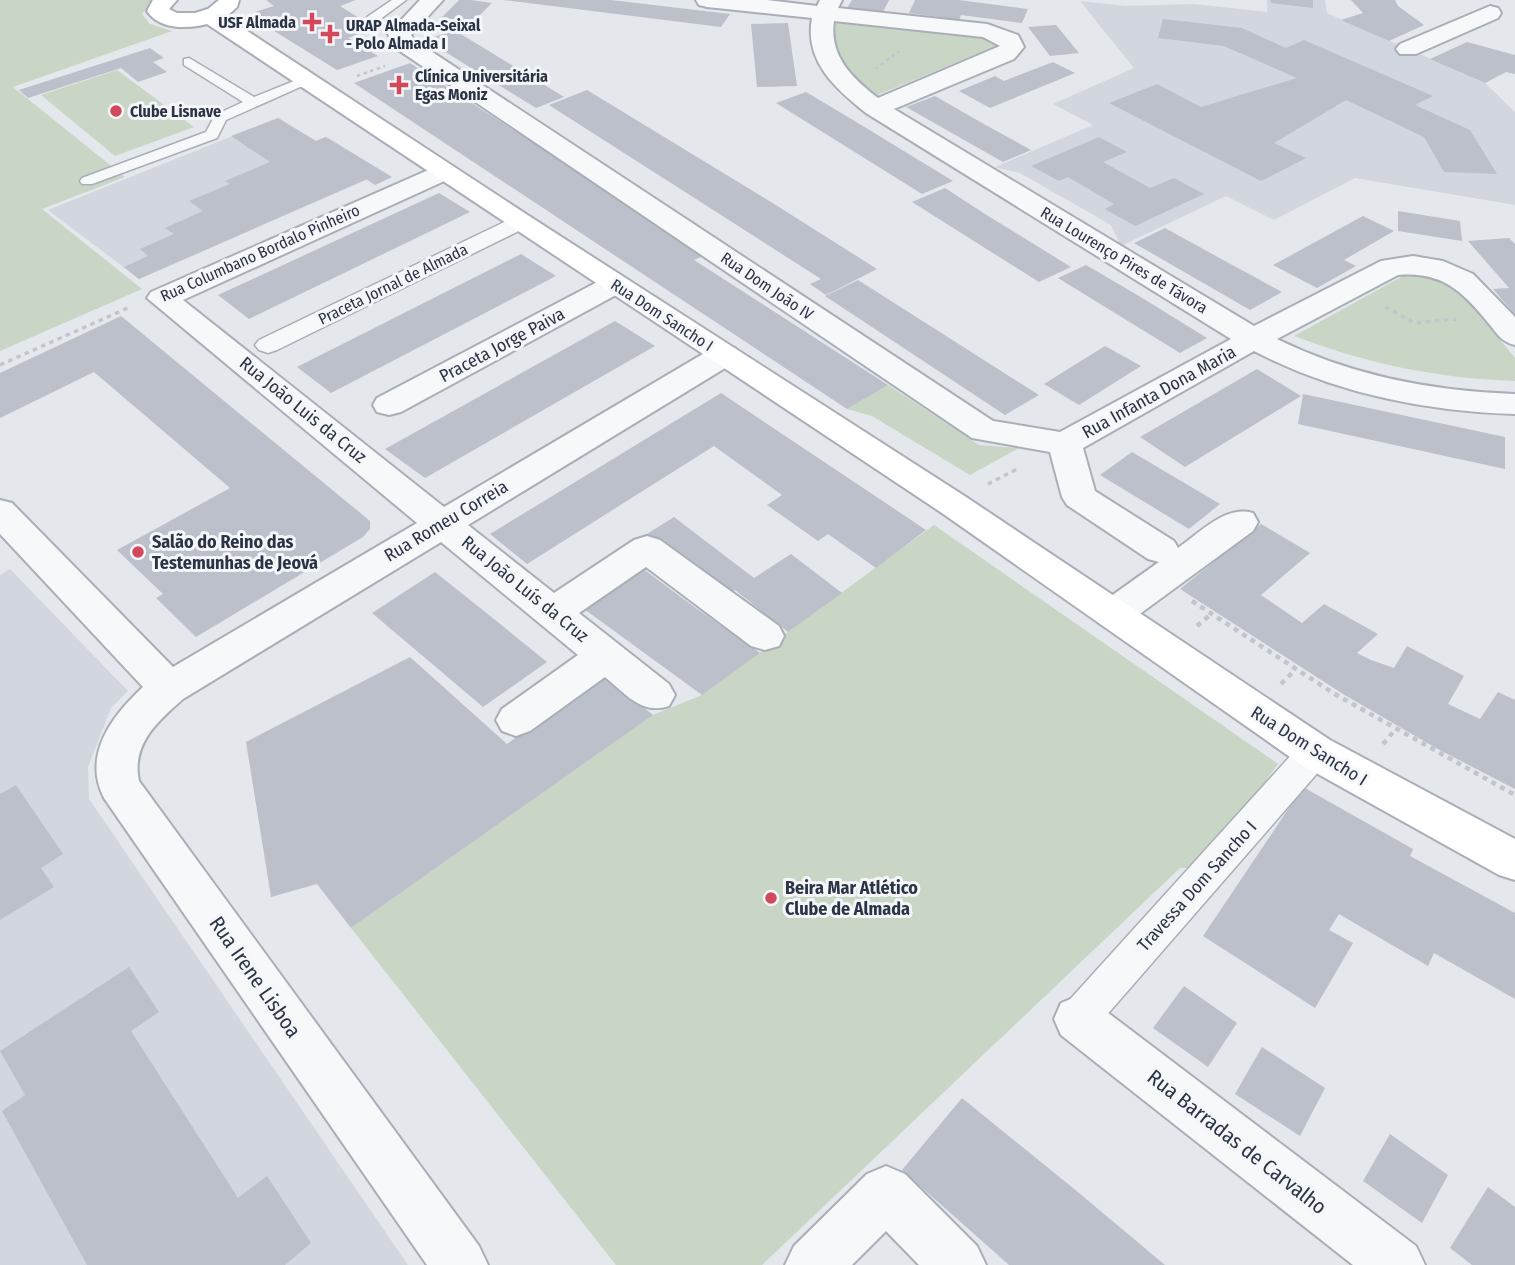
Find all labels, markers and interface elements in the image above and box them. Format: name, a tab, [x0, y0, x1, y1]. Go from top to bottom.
marker: USF Almada	[302, 12, 322, 32]
place label: USF Almada	[218, 13, 296, 32]
place label: URAP Almada-Seixal - Polo Almada I	[346, 16, 481, 53]
marker: URAP Almada-Seixal - Polo Almada I	[320, 24, 340, 44]
place label: Clínica Universitária Egas Moniz	[415, 67, 548, 104]
marker: Clínica Universitária Egas Moniz	[389, 75, 409, 95]
place label: Clube Lisnave	[130, 102, 221, 121]
marker: Clube Lisnave	[108, 103, 124, 119]
street label: Rua Columbano Bordalo Pinheiro	[157, 200, 363, 306]
street label: Rua Lourenço Pires de Távora	[1037, 203, 1211, 317]
street label: Praceta Jornal de Almada	[315, 239, 471, 328]
street label: Rua Dom João IV	[717, 248, 818, 324]
street label: Rua Dom Sancho I	[607, 275, 717, 355]
street label: Praceta Jorge Paiva	[436, 303, 569, 387]
street label: Rua Infanta Dona Maria	[1078, 340, 1240, 443]
street label: Rua João Luis da Cruz	[235, 352, 371, 468]
street label: Rua Romeu Correia	[380, 475, 512, 567]
place label: Salão do Reino das Testemunhas de Jeová	[152, 531, 318, 574]
street label: Rua João Luís da Cruz	[457, 531, 593, 647]
marker: Salão do Reino das Testemunhas de Jeová	[130, 544, 146, 560]
street label: Rua Dom Sancho I	[1247, 701, 1371, 791]
street label: Travessa Dom Sancho I	[1133, 816, 1261, 956]
place label: Beira Mar Atlético Clube de Almada	[785, 877, 918, 920]
marker: Beira Mar Atlético Clube de Almada	[763, 890, 779, 906]
street label: Rua Irene Lisboa	[203, 911, 307, 1043]
street label: Rua Barradas de Carvalho	[1142, 1064, 1332, 1220]

